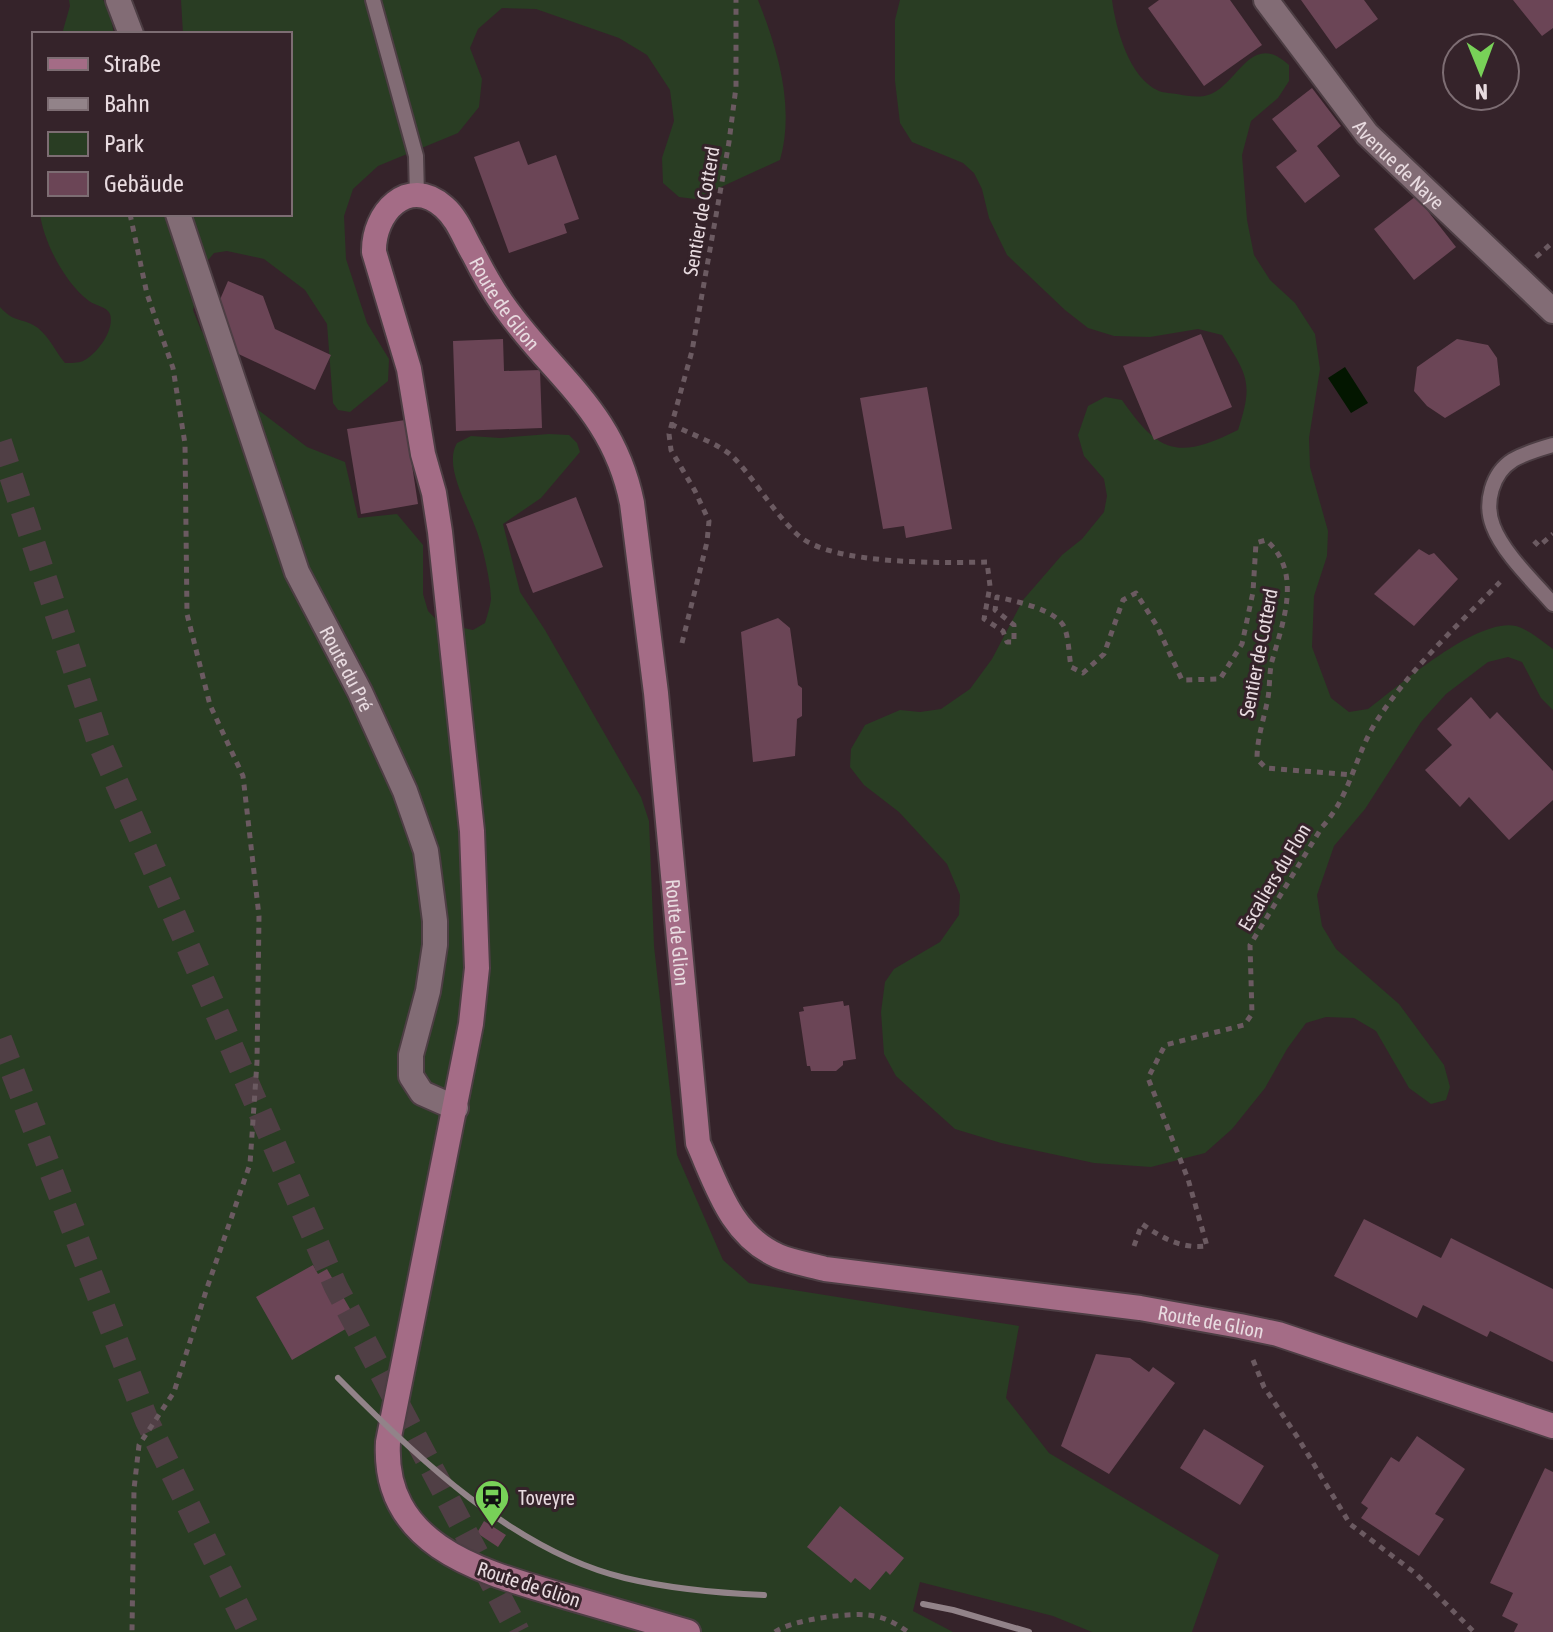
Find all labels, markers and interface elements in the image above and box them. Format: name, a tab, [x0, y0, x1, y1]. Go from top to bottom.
legend	[32, 32, 292, 216]
north arrow	[1441, 32, 1521, 112]
text: Straße	[104, 50, 161, 77]
text: N	[1475, 79, 1488, 105]
text: Bahn	[104, 90, 150, 117]
street label: Avenue de Naye	[1349, 115, 1450, 213]
text: Park	[104, 130, 145, 157]
street label: Sentier de Cotterd	[678, 145, 724, 277]
text: Gebäude	[104, 170, 184, 197]
street label: Route de Glion	[465, 253, 545, 354]
street label: Sentier de Cotterd	[1234, 587, 1282, 719]
street label: Route du Pré	[316, 622, 379, 715]
street label: Escaliers du Flon	[1233, 819, 1315, 935]
street label: Route de Glion	[662, 878, 695, 987]
street label: Route de Glion	[1156, 1300, 1266, 1342]
station icon: Toveyre	[473, 1478, 511, 1528]
place label: Toveyre	[518, 1486, 575, 1509]
street label: Route de Glion	[474, 1556, 584, 1612]

